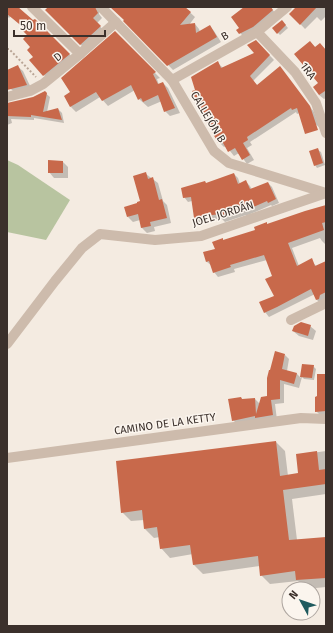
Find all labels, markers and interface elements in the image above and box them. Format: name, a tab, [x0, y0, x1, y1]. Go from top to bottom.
scale bar	[14, 12, 105, 38]
text: 50 m	[20, 19, 46, 33]
street label: B	[219, 29, 231, 43]
street label: D	[51, 50, 65, 64]
street label: 1RA	[297, 60, 319, 83]
street label: CALLEJÓN B	[188, 89, 229, 145]
street label: JOEL JORDÁN	[190, 198, 255, 230]
street label: CAMINO DE LA KETTY	[113, 410, 217, 438]
north arrow	[281, 581, 321, 621]
text: N	[286, 588, 301, 602]

